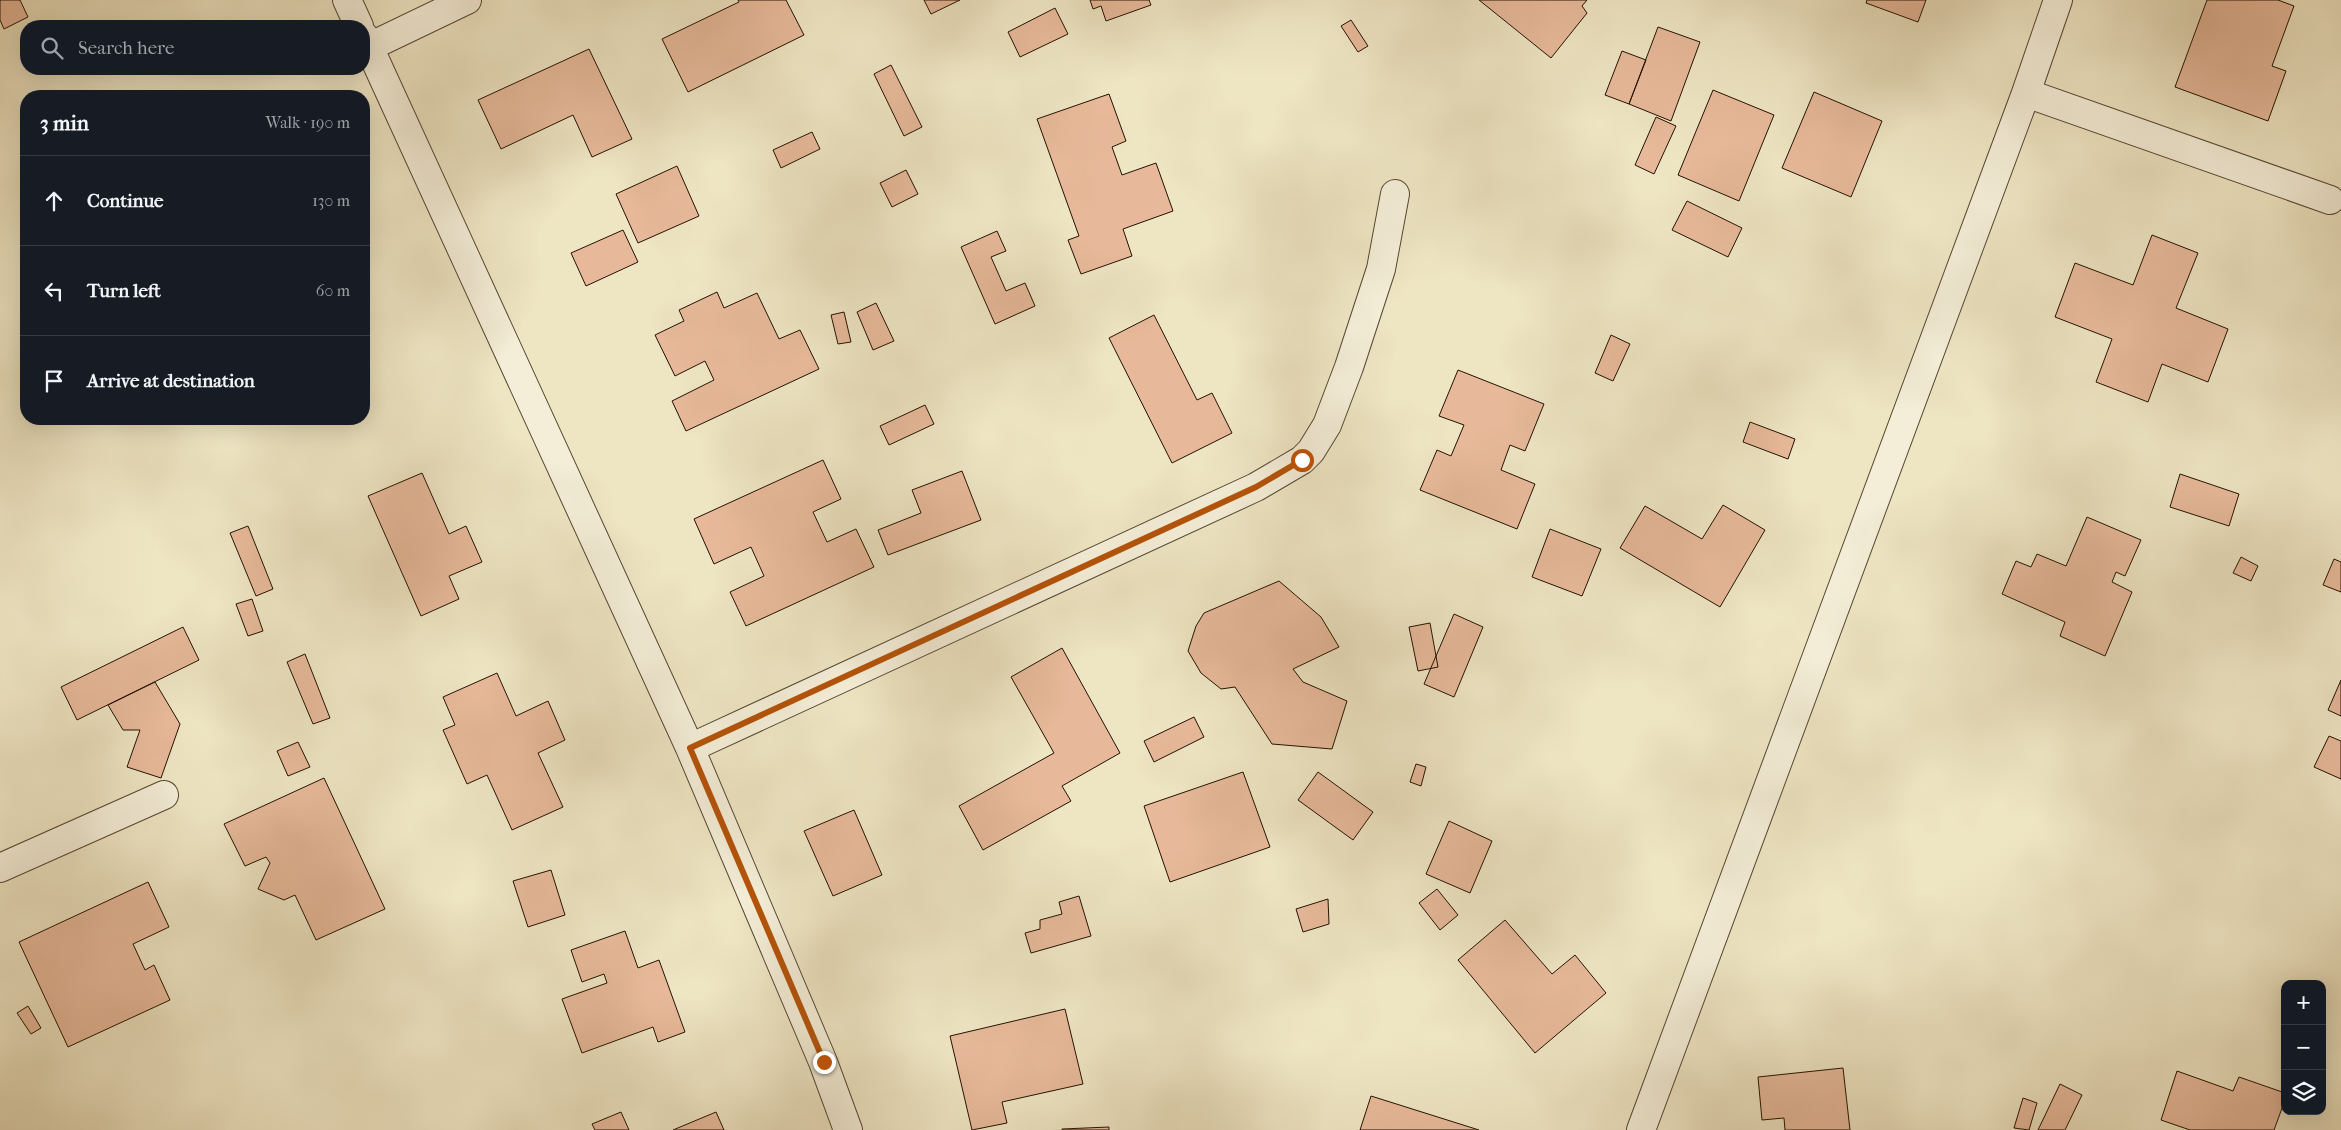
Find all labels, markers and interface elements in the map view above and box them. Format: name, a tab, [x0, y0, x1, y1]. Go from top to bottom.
search box	[20, 20, 370, 75]
icon: search	[38, 34, 66, 62]
text: Search here	[78, 37, 174, 59]
text: 3 min	[40, 111, 89, 135]
text: Walk · 190 m	[266, 113, 350, 132]
icon: ahead	[40, 187, 68, 215]
text: Continue	[87, 190, 163, 212]
text: 130 m	[312, 191, 350, 210]
icon: left	[40, 277, 68, 305]
text: Turn left	[87, 280, 161, 302]
text: 60 m	[316, 281, 350, 300]
icon: arrive	[40, 367, 68, 395]
text: Arrive at destination	[87, 370, 255, 392]
route start	[1291, 449, 1314, 472]
map controls	[2281, 980, 2326, 1115]
button: +	[2281, 980, 2326, 1025]
button: −	[2281, 1025, 2326, 1070]
route end	[813, 1051, 836, 1074]
button: layers	[2281, 1070, 2326, 1115]

